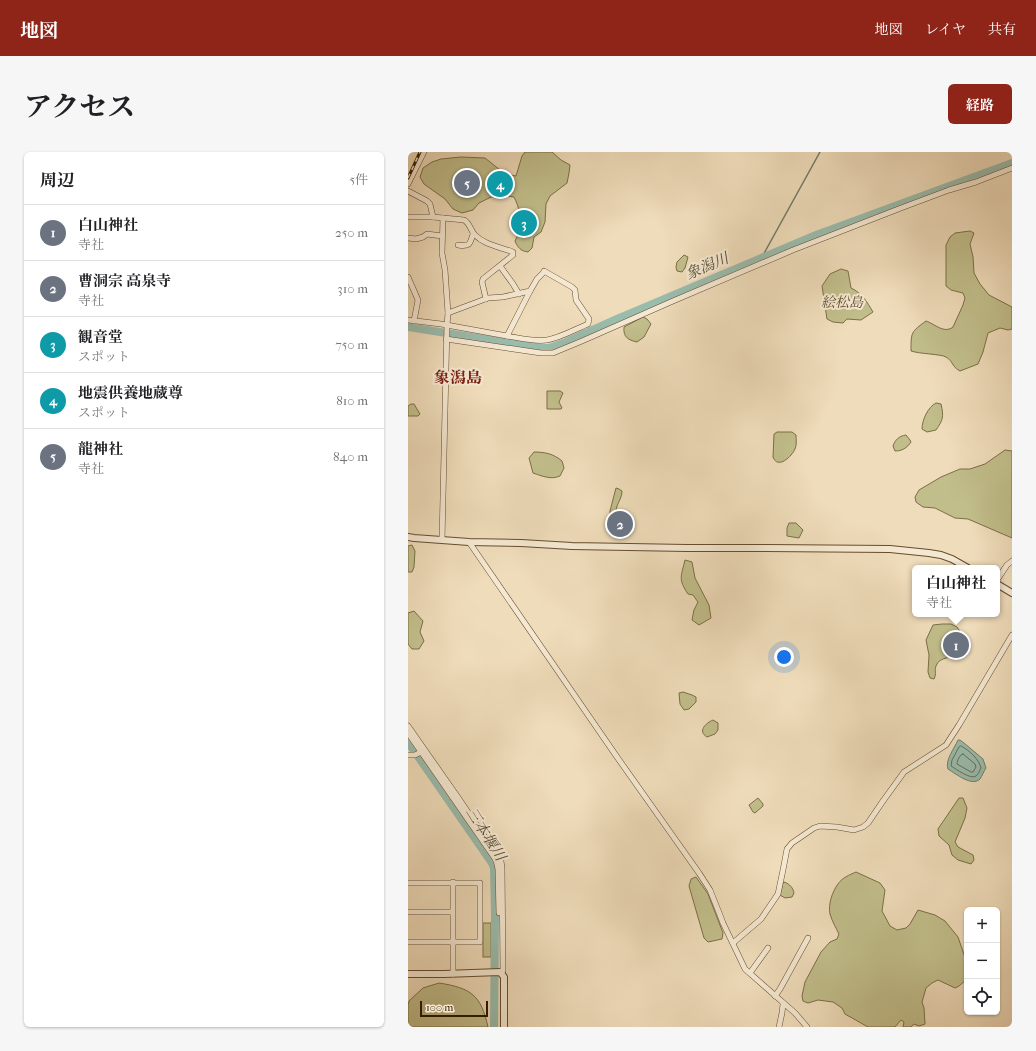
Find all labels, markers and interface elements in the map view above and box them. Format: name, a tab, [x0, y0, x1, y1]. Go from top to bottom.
text: 地図	[20, 20, 58, 42]
text: 地図	[875, 21, 903, 38]
text: レイヤ	[925, 21, 966, 38]
text: 共有	[988, 21, 1016, 38]
button: 経路	[948, 84, 1012, 124]
text: アクセス	[24, 90, 135, 123]
pin: 5	[454, 168, 480, 198]
pin: 4	[487, 169, 513, 199]
text: 周辺	[40, 170, 74, 190]
text: 5件	[349, 172, 368, 187]
pin: 3	[511, 208, 537, 238]
text: 白山神社	[78, 216, 138, 234]
text: 1	[51, 225, 55, 240]
text: 250 m	[335, 225, 368, 240]
text: 寺社	[78, 237, 104, 252]
water label: 象潟川	[683, 248, 733, 283]
text: 曹洞宗 高泉寺	[78, 272, 171, 290]
text: 2	[50, 281, 56, 296]
text: 310 m	[337, 281, 368, 296]
text: 寺社	[78, 293, 104, 308]
park label: 絵松島	[821, 294, 864, 311]
text: 観音堂	[78, 328, 123, 346]
text: 3	[50, 337, 56, 352]
text: 750 m	[335, 337, 368, 352]
text: スポット	[78, 349, 130, 364]
district label: 象潟島	[434, 368, 482, 387]
text: 地震供養地蔵尊	[78, 384, 183, 402]
text: 4	[49, 393, 57, 408]
text: 810 m	[336, 393, 368, 408]
text: スポット	[78, 405, 130, 420]
text: 龍神社	[78, 440, 123, 458]
text: 5	[50, 449, 56, 464]
text: 840 m	[333, 449, 368, 464]
text: 寺社	[78, 461, 104, 476]
pin: 2	[607, 509, 633, 539]
popup	[912, 565, 1000, 617]
text: 白山神社	[926, 574, 986, 592]
text: 寺社	[926, 595, 952, 610]
pin: 1	[943, 630, 969, 660]
your location	[774, 647, 794, 667]
water label: 三本堰川	[462, 804, 511, 866]
map controls	[964, 907, 1000, 1015]
button: +	[964, 907, 1000, 943]
button: −	[964, 943, 1000, 979]
button: locate	[964, 979, 1000, 1015]
scale bar	[420, 999, 488, 1018]
text: 100 m	[426, 1001, 454, 1014]

